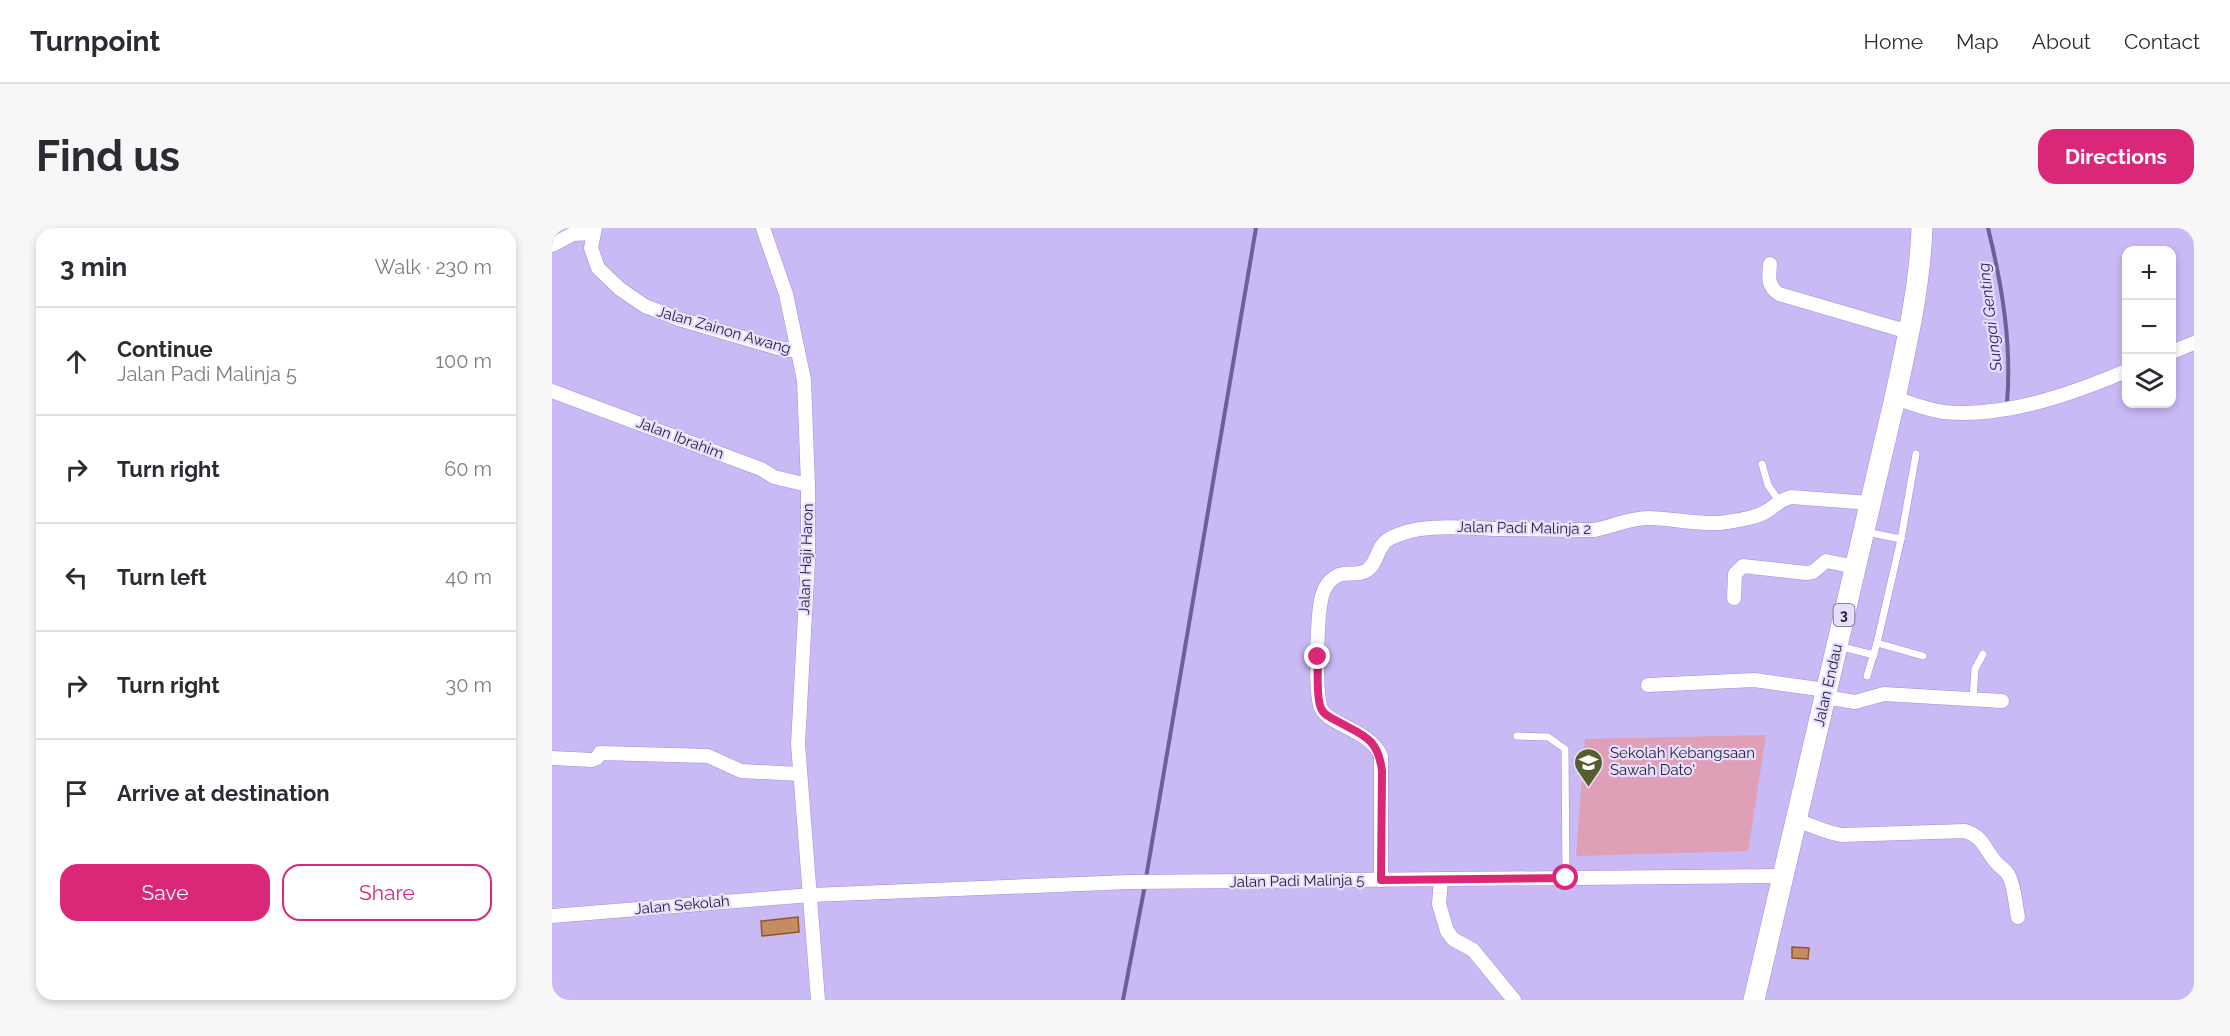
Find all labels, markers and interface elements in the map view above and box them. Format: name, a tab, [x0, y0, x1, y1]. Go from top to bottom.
text: Turnpoint	[30, 25, 160, 58]
text: Home	[1864, 29, 1923, 54]
text: Map	[1956, 29, 1999, 54]
text: About	[2032, 29, 2091, 54]
text: Contact	[2124, 29, 2200, 54]
button: Directions	[2038, 129, 2194, 184]
text: Find us	[36, 132, 180, 181]
map controls	[2122, 246, 2176, 408]
button: +	[2122, 246, 2176, 300]
text: 3 min	[60, 252, 127, 282]
text: Walk · 230 m	[374, 255, 492, 279]
water label: Sungai Genting	[1974, 261, 2006, 373]
button: −	[2122, 300, 2176, 354]
street label: Jalan Zainon Awang	[655, 302, 793, 358]
text: Continue	[117, 336, 213, 362]
icon: ahead	[60, 345, 93, 378]
text: 100 m	[435, 349, 492, 373]
button: layers	[2122, 354, 2176, 408]
text: Jalan Padi Malinja 5	[117, 362, 297, 386]
street label: Jalan Ibrahim	[634, 413, 726, 463]
icon: right	[60, 453, 93, 486]
text: Turn right	[117, 456, 220, 482]
text: 60 m	[444, 457, 492, 481]
street label: Jalan Haji Haron	[795, 503, 817, 615]
street label: Jalan Padi Malinja 2	[1457, 518, 1592, 538]
icon: left	[60, 561, 93, 594]
text: Turn left	[117, 564, 207, 590]
text: 40 m	[445, 565, 492, 589]
road number: 3	[1834, 604, 1854, 626]
street label: Jalan Endau	[1810, 642, 1846, 728]
route end	[1304, 643, 1330, 669]
icon: right	[60, 669, 93, 702]
text: Turn right	[117, 672, 220, 698]
text: 30 m	[446, 673, 492, 697]
place label: Sekolah Kebangsaan Sawah Dato'	[1610, 744, 1755, 779]
school or university icon: Sekolah Kebangsaan Sawah Dato'	[1573, 746, 1605, 788]
icon: arrive	[60, 777, 93, 810]
text: Arrive at destination	[117, 780, 330, 806]
button: Save	[60, 864, 270, 921]
button: Share	[282, 864, 492, 921]
route start	[1552, 864, 1578, 890]
street label: Jalan Padi Malinja 5	[1229, 871, 1365, 891]
street label: Jalan Sekolah	[634, 892, 730, 918]

